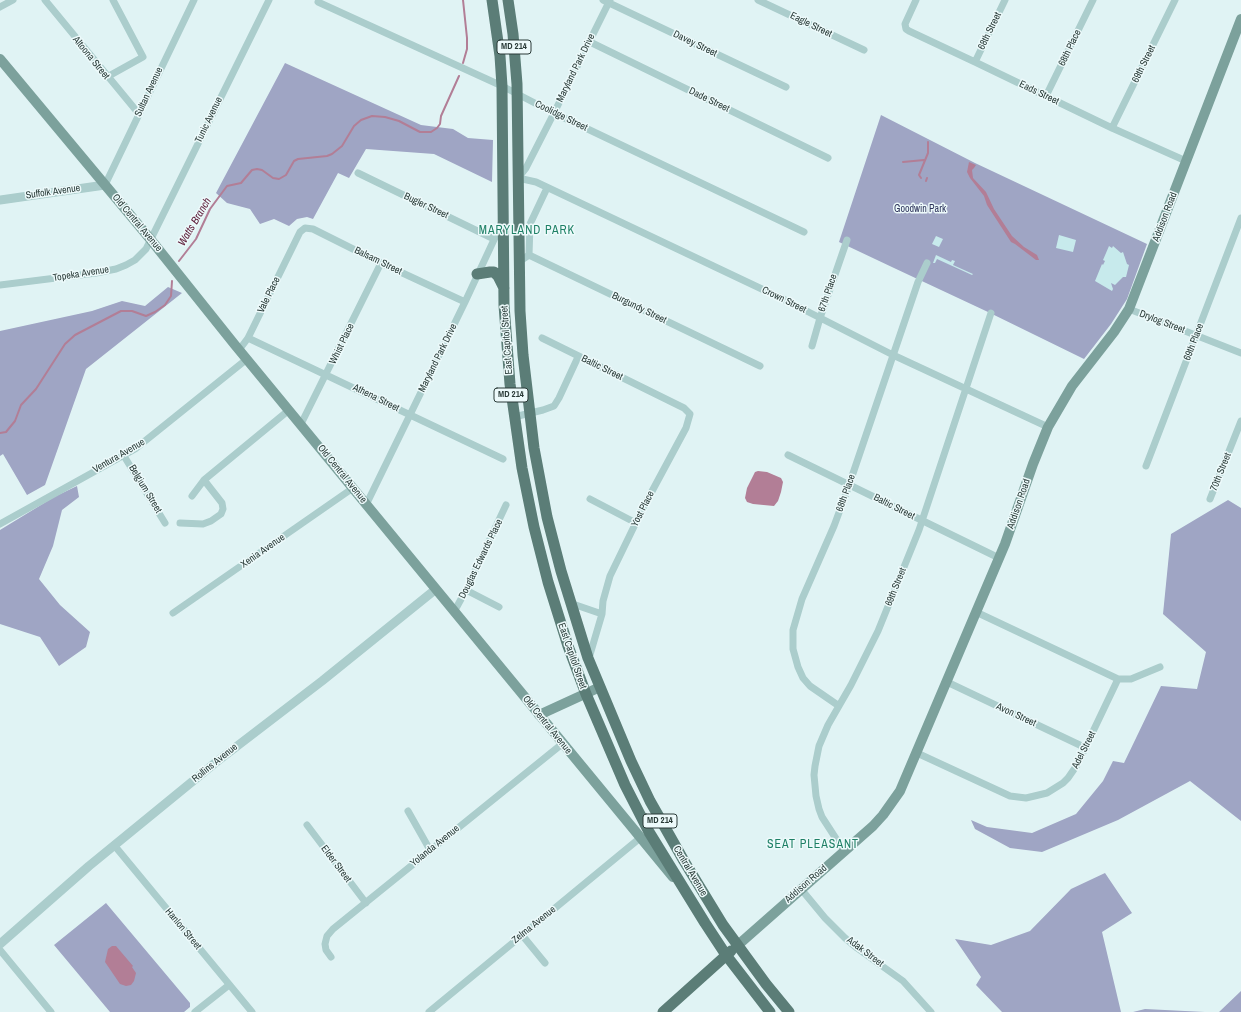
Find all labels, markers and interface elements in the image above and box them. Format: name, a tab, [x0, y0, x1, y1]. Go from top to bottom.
street label: Eagle Street	[788, 10, 834, 40]
street label: 68th Street	[976, 10, 1004, 52]
street label: Davey Street	[671, 28, 719, 60]
street label: 68th Place	[1056, 28, 1084, 68]
street label: Maryland Park Drive	[554, 32, 598, 104]
street label: Altoona Street	[70, 34, 112, 82]
road number: MD 214	[497, 40, 531, 54]
street label: 69th Street	[1130, 43, 1158, 85]
street label: Sultan Avenue	[132, 65, 166, 119]
street label: Eads Street	[1017, 78, 1061, 108]
street label: Dade Street	[687, 85, 731, 115]
street label: Tunic Avenue	[193, 95, 225, 145]
street label: Coolidge Street	[533, 98, 589, 134]
street label: Suffolk Avenue	[25, 182, 81, 202]
street label: Bugler Street	[402, 190, 450, 222]
street label: Addison Road	[1150, 191, 1180, 243]
street label: Old Central Avenue	[109, 192, 165, 254]
water label: Watts Branch	[175, 195, 215, 249]
park label: Goodwin Park	[894, 203, 946, 215]
district label: MARYLAND PARK	[479, 224, 575, 238]
street label: Balsam Street	[352, 244, 404, 278]
street label: Topeka Avenue	[52, 264, 110, 284]
street label: 67th Place	[816, 273, 840, 313]
street label: Vale Place	[255, 275, 283, 315]
street label: Crown Street	[760, 284, 808, 316]
street label: Burgundy Street	[610, 290, 668, 326]
street label: East Capitol Street	[499, 305, 515, 375]
street label: Drylog Street	[1138, 308, 1186, 336]
street label: Whist Place	[327, 322, 357, 366]
street label: Maryland Park Drive	[416, 322, 460, 394]
street label: 69th Place	[1181, 322, 1207, 362]
street label: Baltic Street	[579, 353, 625, 383]
street label: Athena Street	[351, 382, 401, 414]
road number: MD 214	[494, 388, 528, 402]
street label: Ventura Avenue	[91, 436, 147, 476]
street label: Old Central Avenue	[315, 442, 369, 506]
street label: 70th Street	[1208, 451, 1234, 493]
street label: Belgium Street	[126, 463, 164, 515]
street label: 68th Place	[834, 473, 858, 513]
street label: Addison Road	[1005, 477, 1033, 531]
street label: Yost Place	[629, 489, 657, 529]
street label: Baltic Street	[871, 492, 917, 522]
street label: Douglas Edwards Place	[457, 517, 505, 601]
street label: Xenia Avenue	[239, 531, 287, 571]
street label: 69th Street	[883, 566, 909, 608]
street label: East Capitol Street	[555, 622, 589, 690]
street label: Old Central Avenue	[520, 693, 574, 757]
street label: Avon Street	[994, 701, 1038, 729]
street label: Adel Street	[1069, 729, 1099, 771]
street label: Rollins Avenue	[190, 741, 240, 785]
road number: MD 214	[643, 814, 677, 828]
street label: Yolanda Avenue	[408, 823, 462, 869]
district label: SEAT PLEASANT	[767, 838, 859, 852]
street label: Elder Street	[318, 843, 354, 885]
street label: Central Avenue	[670, 844, 710, 898]
street label: Addison Road	[782, 862, 830, 906]
street label: Zelma Avenue	[510, 904, 558, 946]
street label: Hanlon Street	[162, 906, 204, 952]
street label: Adak Street	[844, 934, 886, 970]

